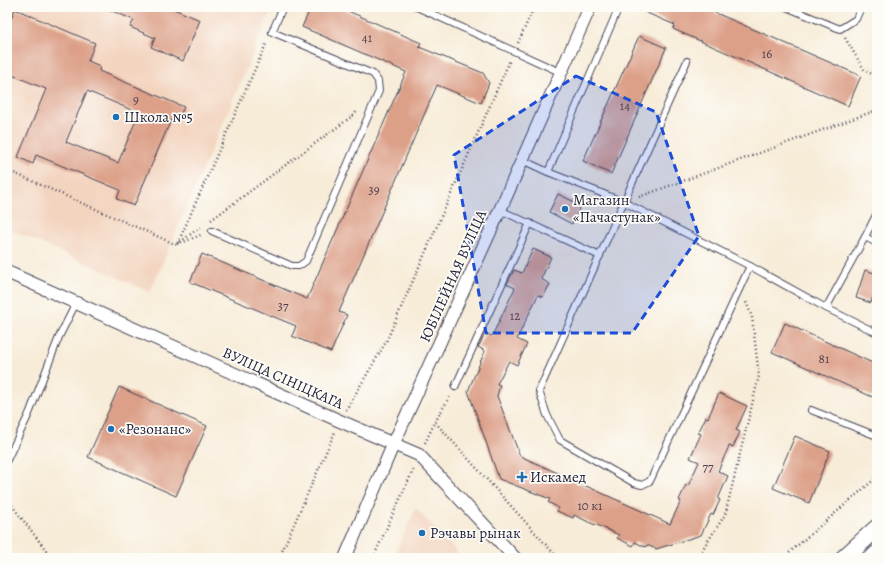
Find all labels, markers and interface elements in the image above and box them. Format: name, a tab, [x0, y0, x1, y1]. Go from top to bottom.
house number: 41	[362, 29, 373, 46]
house number: 16	[762, 45, 772, 62]
house number: 9	[133, 91, 139, 108]
house number: 14	[620, 97, 630, 114]
place label: Школа №5	[124, 107, 193, 127]
marker: Школа №5	[111, 112, 121, 122]
house number: 39	[368, 181, 380, 198]
place label: Магазин «Пачастунак»	[573, 190, 661, 227]
marker: Магазин «Пачастунак»	[560, 204, 570, 214]
street label: ЮБІЛЕЙНАЯ ВУЛІЦА	[415, 206, 491, 345]
house number: 37	[278, 297, 289, 314]
house number: 12	[510, 307, 520, 324]
street label: ВУЛІЦА СІНІЦКАГА	[219, 342, 347, 414]
house number: 81	[819, 350, 830, 367]
place label: «Резонанс»	[119, 419, 192, 439]
marker: «Резонанс»	[106, 424, 116, 434]
house number: 77	[703, 458, 714, 475]
place label: Искамед	[530, 467, 586, 487]
marker: Искамед	[517, 472, 527, 482]
house number: 10 к1	[577, 497, 603, 514]
place label: Рэчавы рынак	[430, 523, 521, 543]
marker: Рэчавы рынак	[417, 528, 427, 538]

